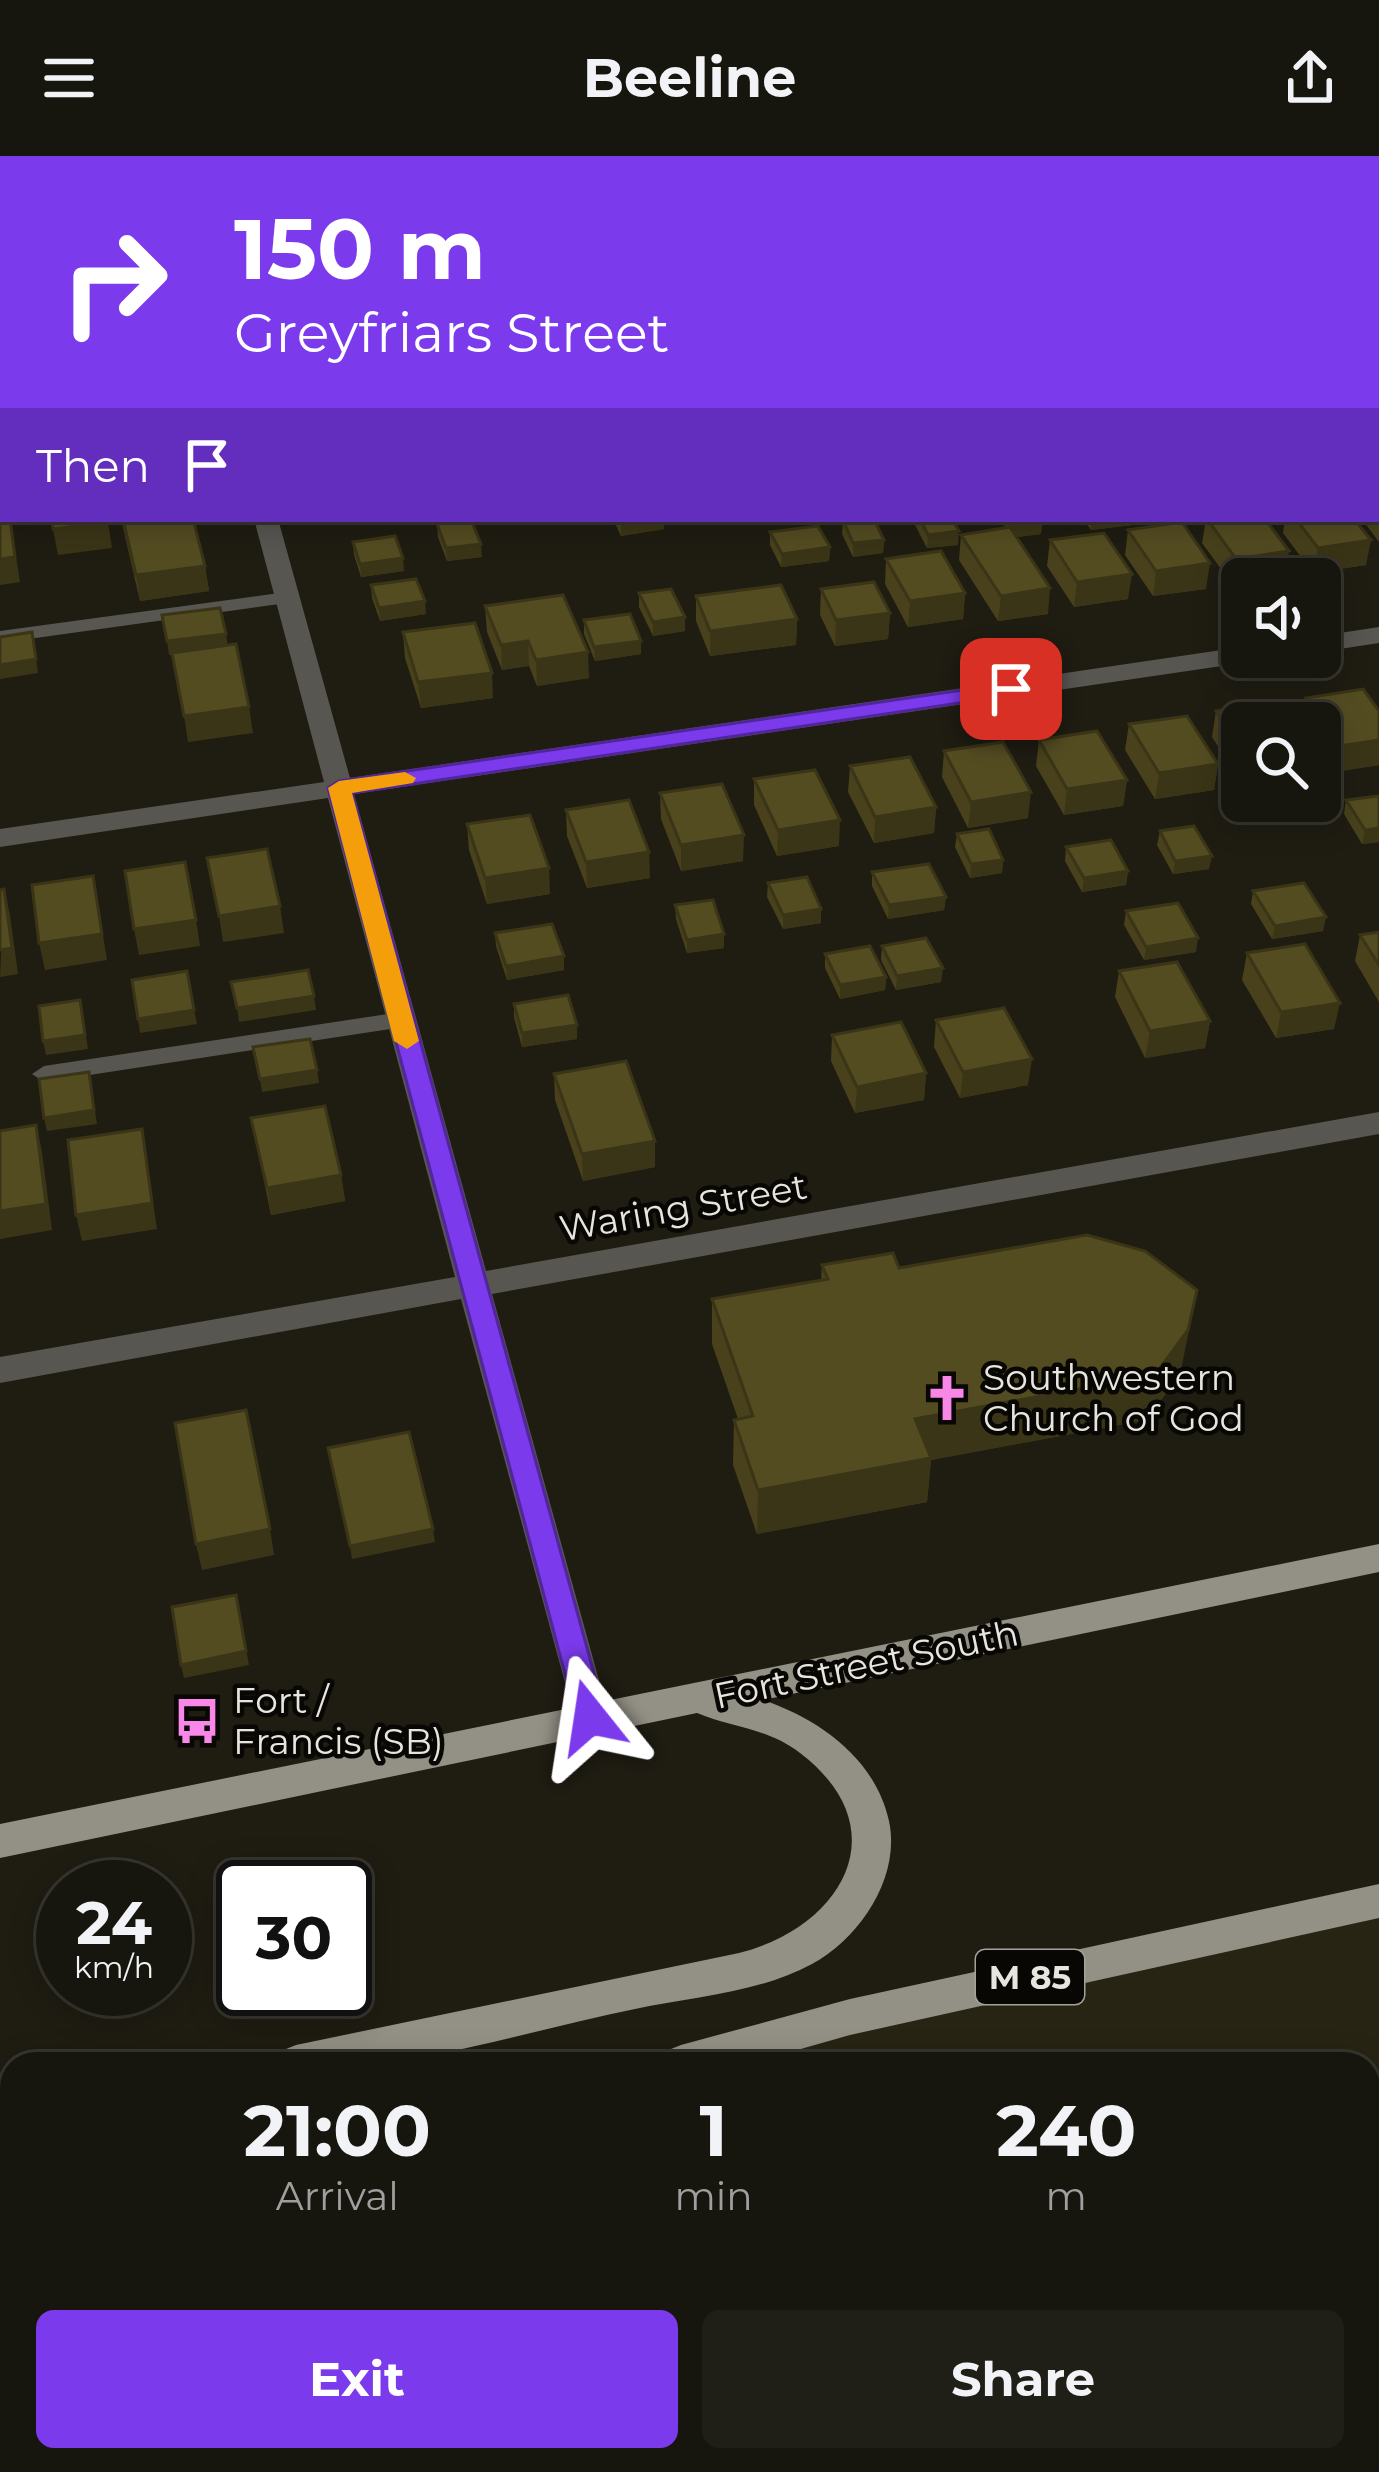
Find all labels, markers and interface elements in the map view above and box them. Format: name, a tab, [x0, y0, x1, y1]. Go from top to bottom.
icon: menu	[36, 45, 102, 111]
text: Beeline	[583, 45, 796, 111]
icon: share	[1277, 45, 1343, 111]
text: 150 m	[234, 198, 486, 300]
icon: right	[36, 204, 192, 360]
text: Greyfriars Street	[234, 300, 669, 366]
icon: arrive	[174, 432, 240, 498]
text: Then	[36, 438, 150, 493]
map controls	[1221, 558, 1341, 822]
button: sound	[1221, 558, 1341, 678]
pin	[960, 638, 1062, 740]
icon: arrive	[978, 656, 1044, 722]
button: search	[1221, 702, 1341, 822]
street label: Waring Street	[556, 1164, 810, 1250]
place label: Southwestern Church of God	[983, 1355, 1244, 1440]
church icon: Southwestern Church of God	[922, 1373, 972, 1423]
street label: Fort Street South	[710, 1610, 1022, 1718]
position arrow	[527, 1654, 653, 1780]
place label: Fort / Francis (SB)	[233, 1678, 444, 1763]
bus stop icon: Fort / Francis (SB)	[172, 1696, 222, 1746]
speed limit sign: 30	[216, 1860, 372, 2016]
text: 24	[76, 1886, 152, 1959]
text: km/h	[74, 1949, 154, 1986]
road number: M 85	[976, 1950, 1084, 2004]
text: 21:00	[244, 2086, 431, 2174]
text: 1	[699, 2086, 728, 2174]
text: 240	[996, 2086, 1136, 2174]
text: Arrival	[276, 2172, 399, 2220]
text: min	[674, 2172, 753, 2220]
text: m	[1046, 2172, 1087, 2220]
button: Exit	[36, 2310, 678, 2448]
button: Share	[702, 2310, 1344, 2448]

